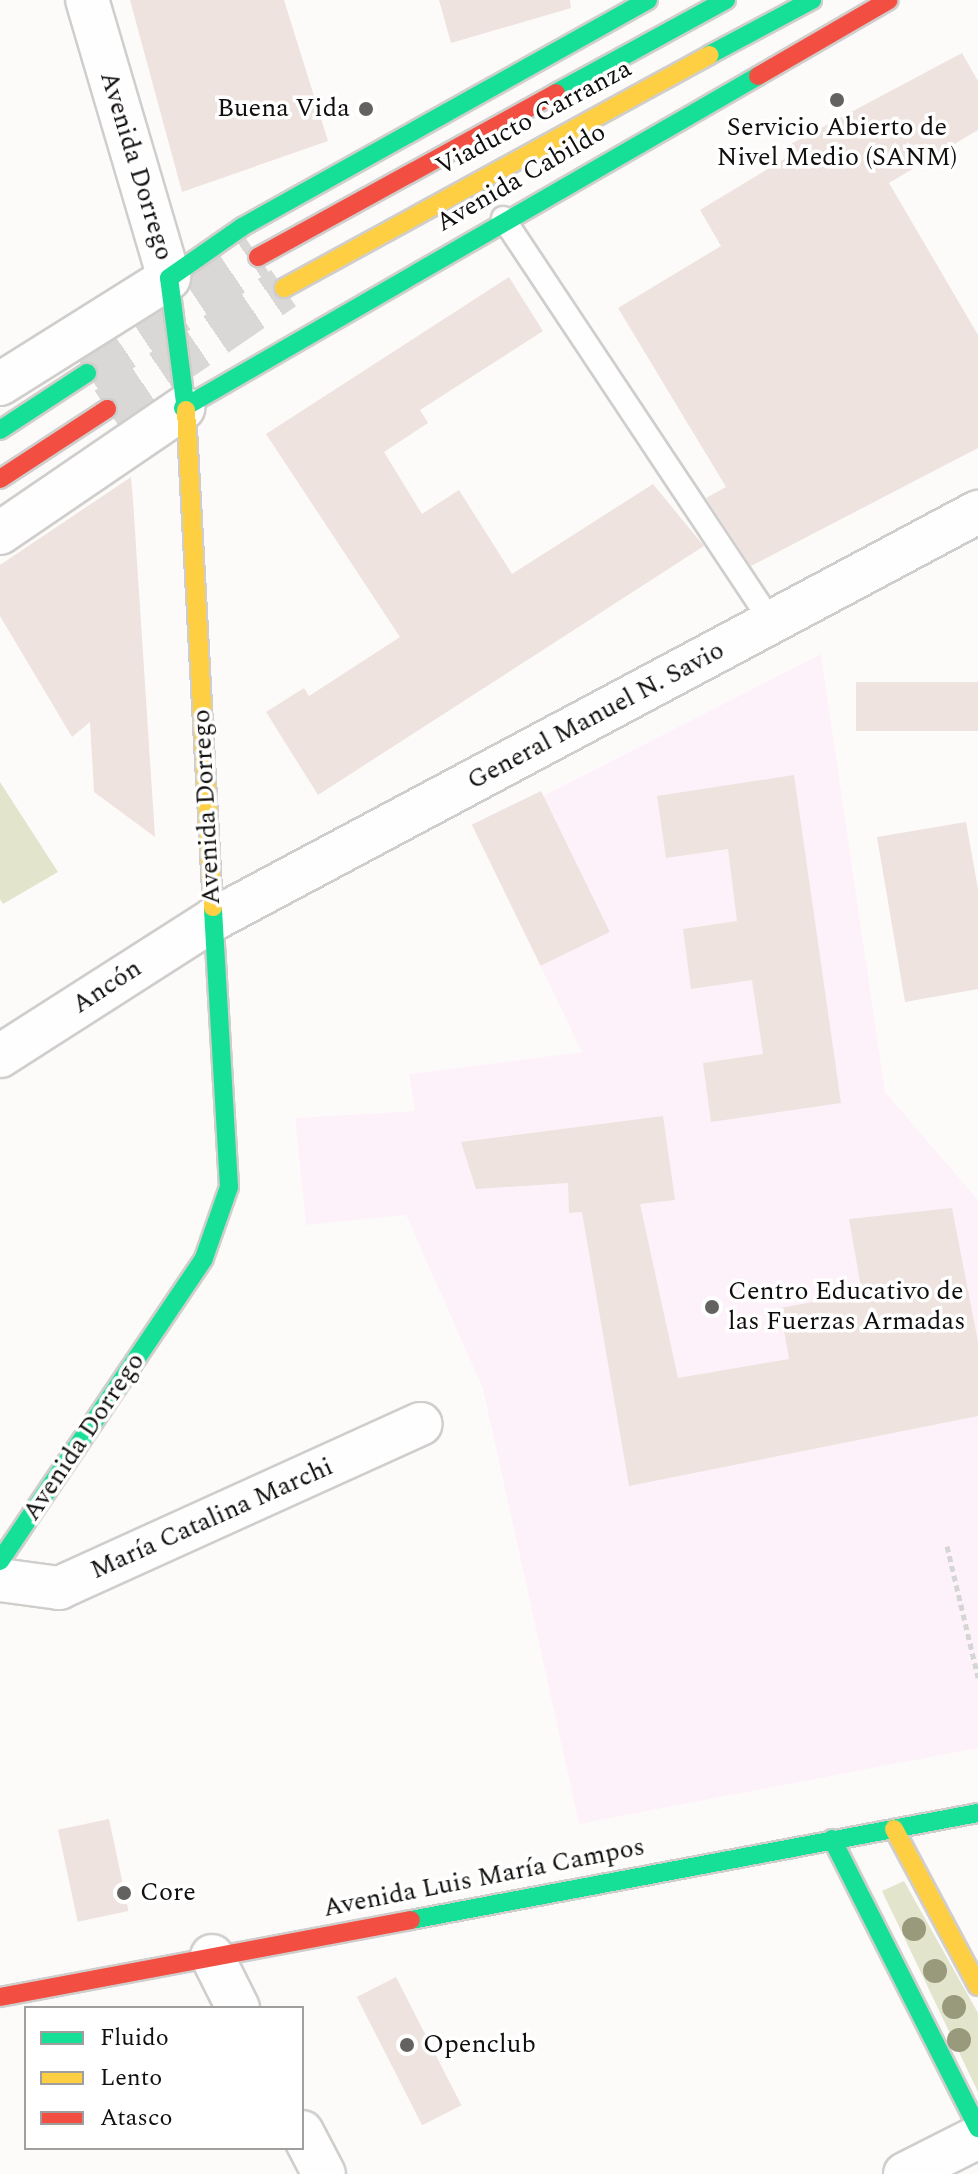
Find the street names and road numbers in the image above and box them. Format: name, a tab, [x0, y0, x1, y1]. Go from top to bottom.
street label: Viaducto Carranza	[431, 53, 637, 183]
street label: Avenida Dorrego	[92, 68, 180, 264]
street label: Avenida Cabildo	[431, 117, 611, 239]
street label: General Manuel N. Savio	[462, 635, 730, 797]
street label: Avenida Dorrego	[186, 708, 228, 906]
street label: Ancón	[67, 953, 147, 1021]
street label: Avenida Dorrego	[16, 1347, 152, 1527]
street label: María Catalina Marchi	[86, 1451, 338, 1587]
street label: Avenida Luis María Campos	[321, 1832, 647, 1924]

